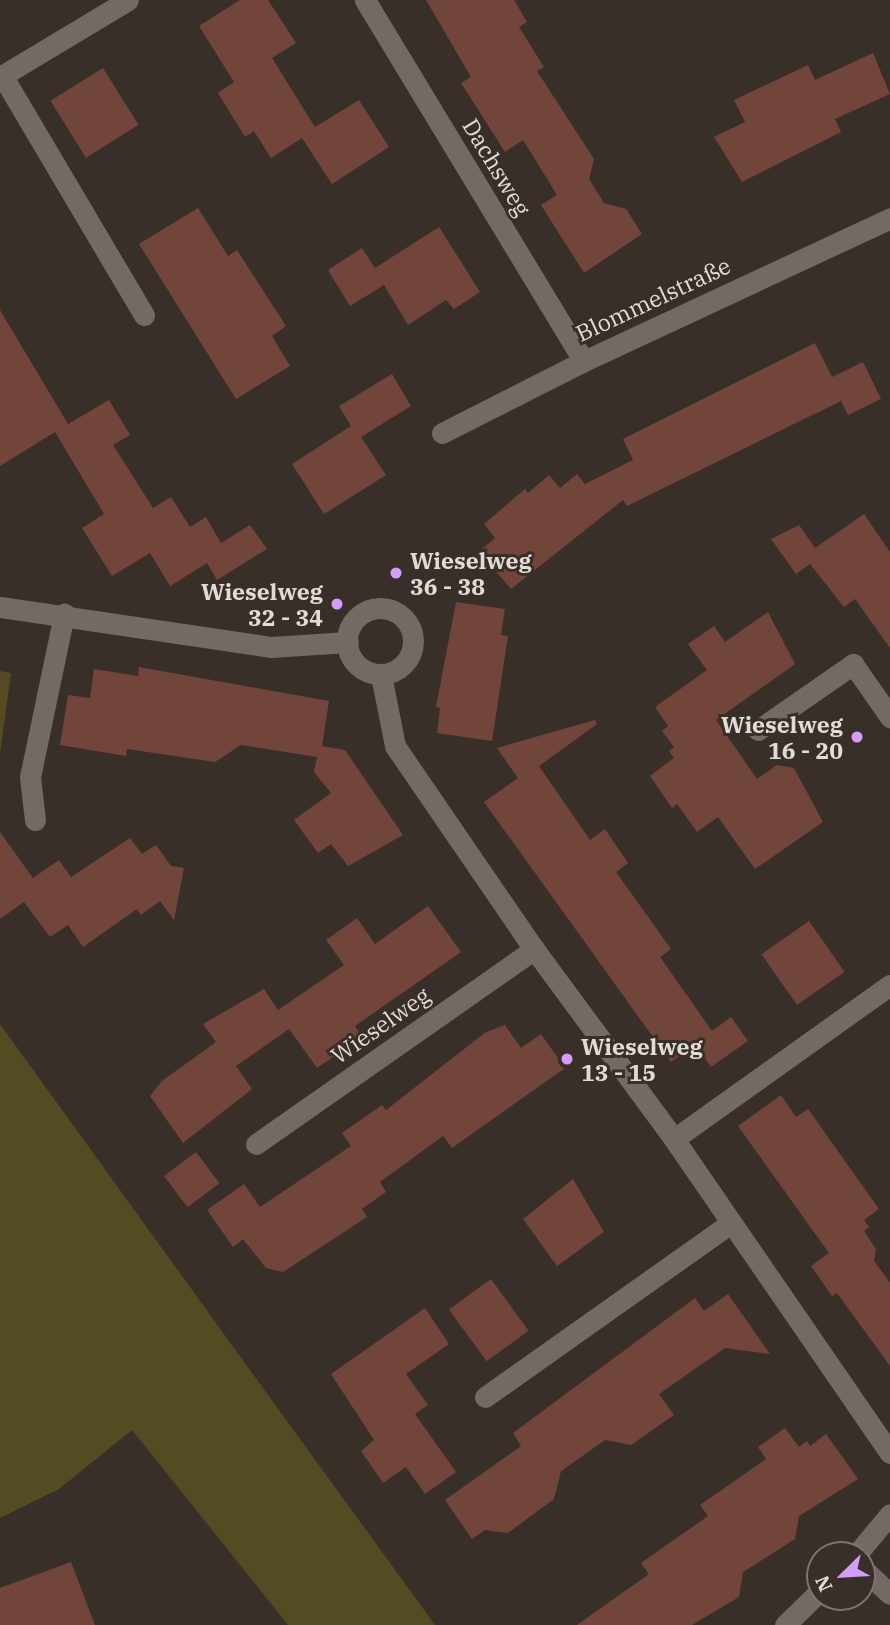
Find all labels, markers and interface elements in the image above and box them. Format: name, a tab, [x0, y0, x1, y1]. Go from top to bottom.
street label: Dachsweg	[457, 113, 537, 221]
street label: Blommelstraße	[571, 251, 735, 347]
place label: Wieselweg 36 - 38	[410, 546, 532, 600]
marker: Wieselweg 36 - 38	[388, 565, 404, 581]
place label: Wieselweg 32 - 34	[201, 577, 323, 631]
marker: Wieselweg 32 - 34	[329, 596, 345, 612]
place label: Wieselweg 16 - 20	[721, 710, 843, 764]
marker: Wieselweg 16 - 20	[849, 729, 865, 745]
street label: Wieselweg	[325, 981, 435, 1069]
place label: Wieselweg 13 - 15	[581, 1032, 703, 1086]
marker: Wieselweg 13 - 15	[559, 1051, 575, 1067]
north arrow	[806, 1541, 876, 1611]
text: N	[810, 1572, 838, 1595]

